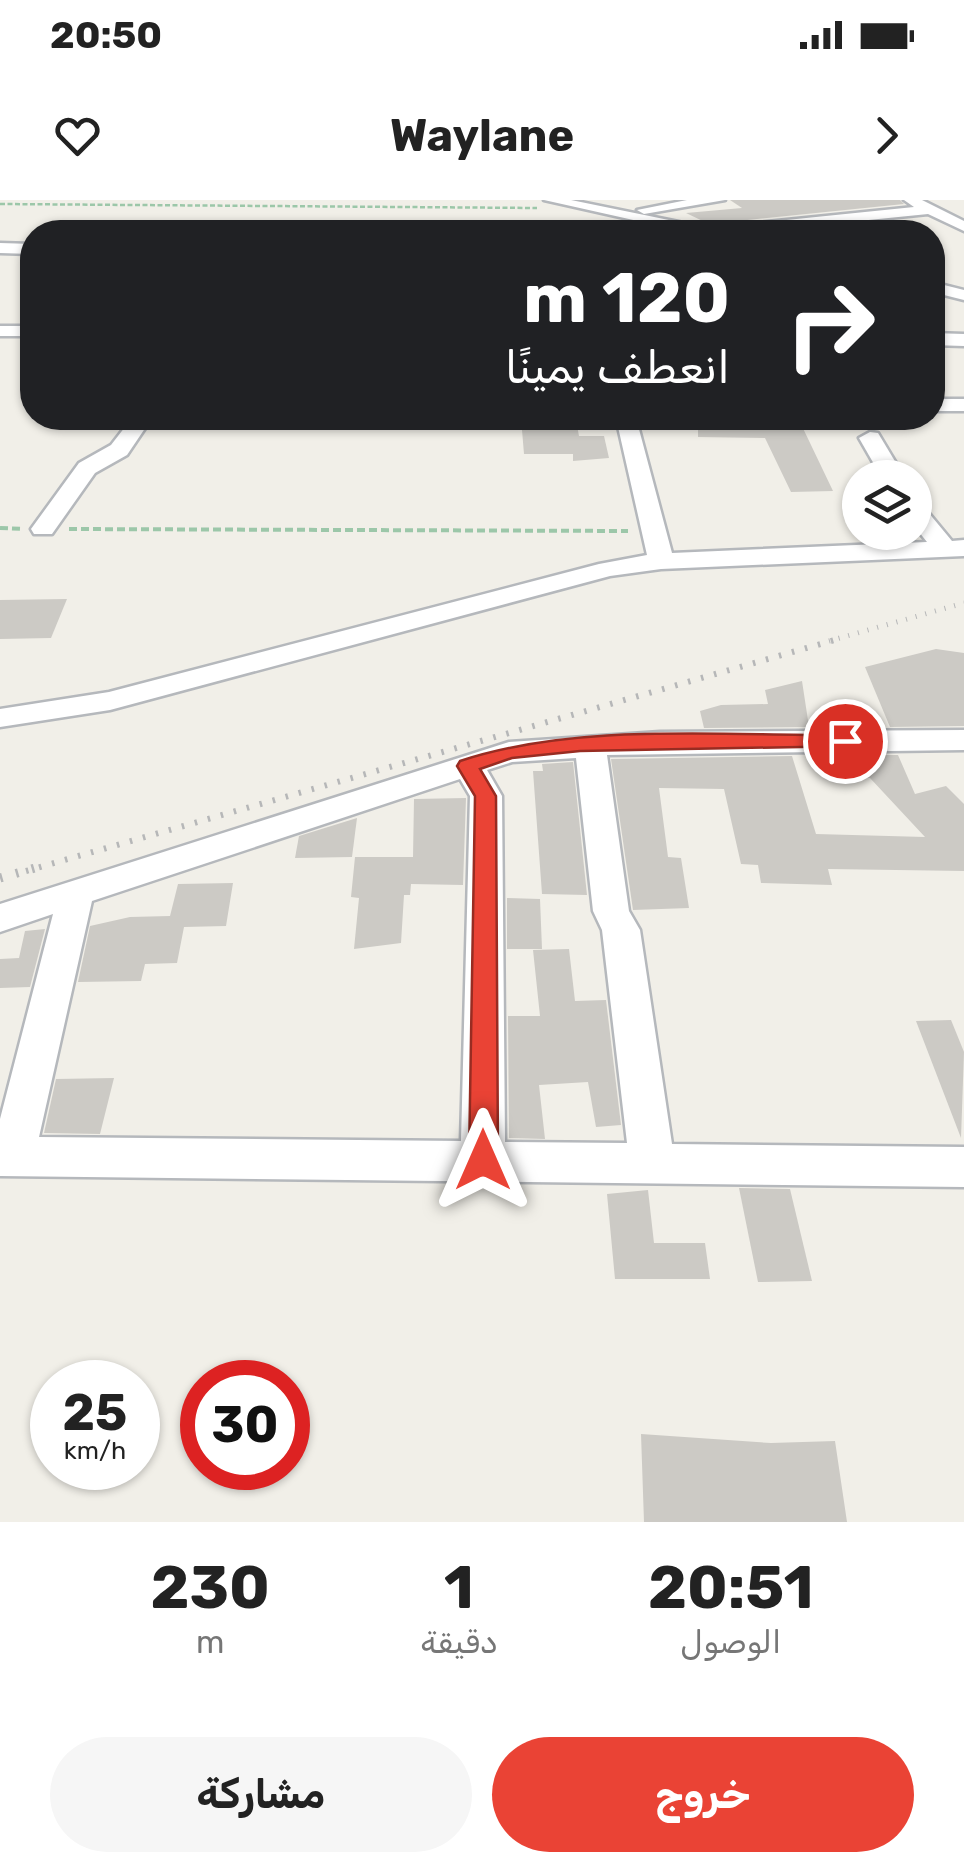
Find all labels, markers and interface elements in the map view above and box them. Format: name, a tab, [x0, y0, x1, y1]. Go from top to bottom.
text: 20:50	[50, 12, 162, 58]
icon: heart	[50, 108, 105, 163]
icon: forward	[859, 108, 914, 163]
text: Waylane	[390, 109, 574, 162]
text: 120 m	[523, 257, 730, 340]
icon: right	[765, 260, 895, 390]
text: انعطف يمينًا	[505, 341, 730, 394]
map controls	[842, 460, 932, 550]
button: layers	[842, 460, 932, 550]
pin	[803, 699, 888, 784]
icon: arrive	[818, 714, 873, 769]
position arrow	[431, 1108, 535, 1212]
speed limit sign: 30	[180, 1360, 310, 1490]
text: 25	[63, 1383, 127, 1443]
text: km/h	[64, 1436, 126, 1465]
text: 230	[150, 1552, 270, 1623]
text: 1	[444, 1552, 474, 1623]
text: 20:51	[648, 1552, 814, 1623]
text: m	[196, 1623, 224, 1661]
text: دقيقة	[420, 1623, 498, 1661]
text: الوصول	[680, 1623, 781, 1661]
button: مشاركة	[50, 1737, 472, 1852]
button: خروج	[492, 1737, 914, 1852]

